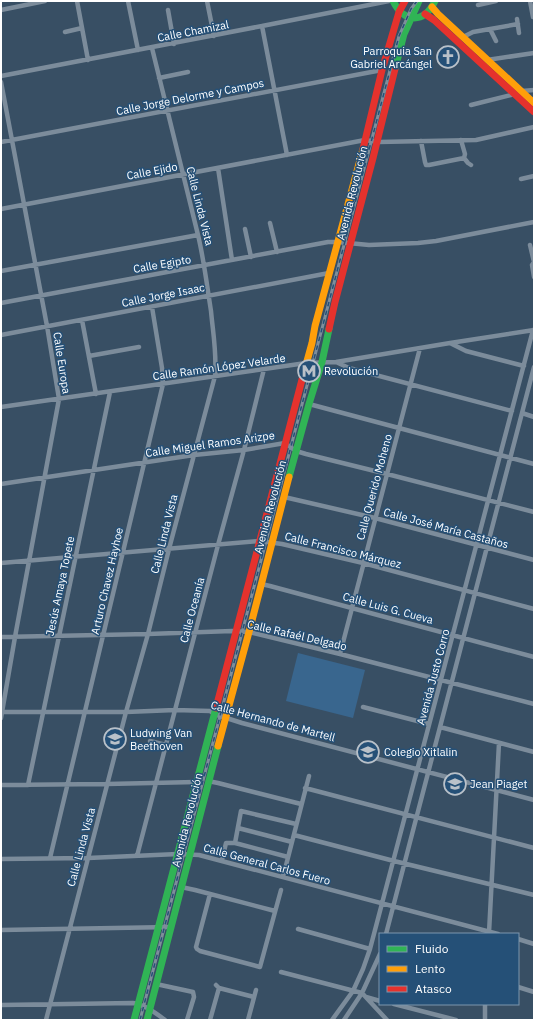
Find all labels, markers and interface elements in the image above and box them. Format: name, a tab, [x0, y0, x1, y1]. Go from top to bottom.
street label: Calle Chamizal	[156, 17, 230, 45]
place label: Parroquia San Gabriel Arcángel	[350, 44, 432, 71]
church icon: Parroquia San Gabriel Arcángel	[435, 44, 461, 70]
street label: Calle Jorge Delorme y Campos	[115, 76, 265, 118]
street label: Avenida Revolución	[334, 145, 370, 241]
street label: Calle Ejido	[125, 159, 179, 183]
street label: Calle Linda Vista	[183, 165, 217, 247]
street label: Calle Egipto	[132, 252, 192, 276]
street label: Calle Jorge Isaac	[120, 280, 206, 310]
street label: Calle Europa	[50, 331, 74, 395]
street label: Calle Ramón López Velarde	[152, 351, 286, 383]
metro station icon: Revolución	[296, 358, 322, 384]
place label: Revolución	[324, 364, 378, 378]
street label: Calle Miguel Ramos Arizpe	[144, 428, 276, 460]
street label: Calle Querido Moheno	[353, 433, 395, 541]
street label: Avenida Revolución	[251, 459, 289, 555]
street label: Calle Linda Vista	[147, 493, 181, 575]
street label: Calle José María Castaños	[382, 505, 510, 551]
street label: Arturo Chavez Hayhoe	[88, 526, 126, 636]
street label: Calle Francisco Márquez	[283, 529, 403, 571]
street label: Jesús Amaya Topete	[43, 535, 77, 637]
street label: Calle Oceanía	[177, 576, 208, 644]
street label: Calle Luis G. Cueva	[341, 589, 435, 627]
street label: Calle Rafaél Delgado	[246, 617, 348, 653]
street label: Avenida Justo Corro	[413, 627, 453, 727]
street label: Calle Hernando de Martell	[209, 698, 337, 744]
school or university icon: Ludwing Van Beethoven	[102, 726, 128, 752]
place label: Ludwing Van Beethoven	[130, 726, 192, 753]
school or university icon: Colegio Xitlalin	[355, 739, 381, 765]
place label: Colegio Xitlalin	[384, 745, 458, 759]
school or university icon: Jean Piaget	[442, 771, 468, 797]
street label: Avenida Revolución	[169, 772, 205, 868]
place label: Jean Piaget	[470, 777, 527, 791]
street label: Calle Linda Vista	[64, 806, 98, 888]
street label: Calle General Carlos Fuero	[202, 840, 332, 888]
legend	[379, 933, 519, 1005]
text: Fluido	[415, 941, 449, 956]
text: Lento	[415, 961, 445, 976]
text: Atasco	[415, 981, 452, 996]

